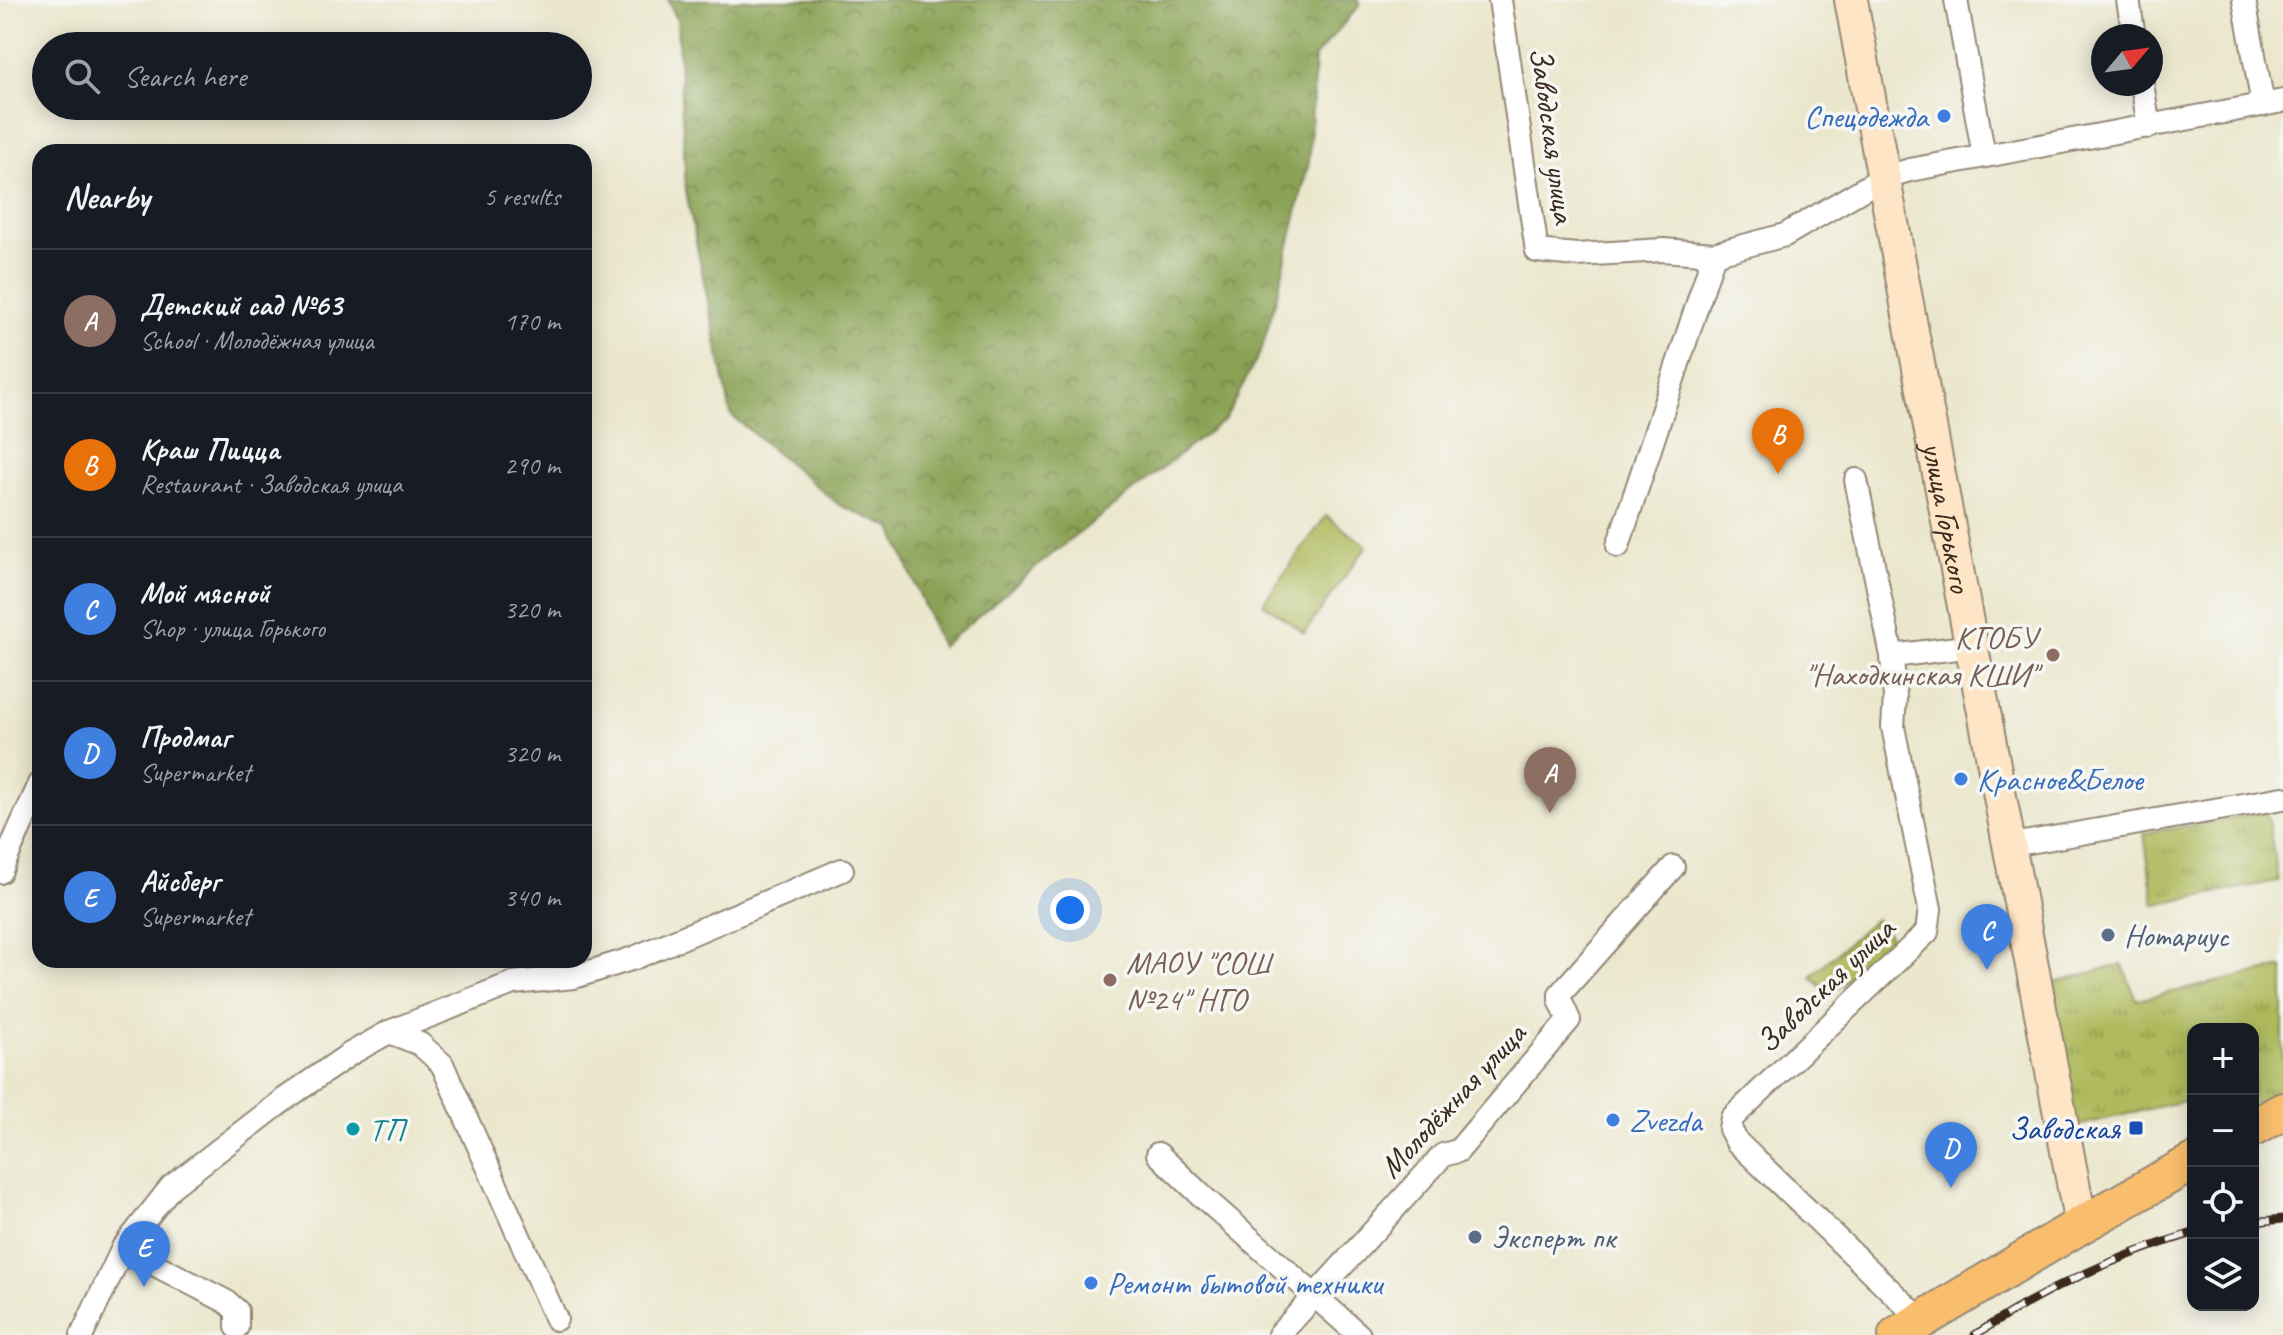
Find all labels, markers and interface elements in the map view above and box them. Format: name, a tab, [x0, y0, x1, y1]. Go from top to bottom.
north arrow	[2091, 24, 2163, 96]
search box	[32, 32, 592, 120]
street label: Заводская улица	[1520, 44, 1585, 228]
icon: search	[60, 54, 104, 98]
text: Search here	[124, 57, 246, 95]
place label: Спецодежда	[1804, 96, 1930, 137]
marker: Спецодежда	[1935, 107, 1953, 125]
text: Nearby	[64, 175, 150, 218]
text: 5 results	[484, 180, 560, 213]
text: Детский сад №63	[140, 286, 342, 324]
text: A	[83, 305, 97, 338]
text: 170 m	[504, 305, 560, 338]
text: School · Молодёжная улица	[140, 324, 374, 357]
pin: B	[1752, 408, 1804, 474]
text: Краш Пицца	[140, 430, 279, 468]
street label: улица Горького	[1912, 437, 1982, 597]
text: B	[83, 449, 97, 482]
text: 290 m	[504, 449, 560, 482]
text: Restaurant · Заводская улица	[140, 468, 402, 501]
text: Мой мясной	[140, 574, 270, 612]
text: C	[84, 593, 96, 626]
text: 320 m	[504, 593, 560, 626]
text: Shop · улица Горького	[140, 612, 325, 645]
place label: КГОБУ "Находкинская КШИ"	[1805, 617, 2043, 695]
marker: КГОБУ "Находкинская КШИ"	[2044, 646, 2062, 664]
text: Продмаг	[140, 718, 230, 756]
text: D	[82, 737, 98, 770]
text: 320 m	[504, 737, 560, 770]
pin: A	[1524, 747, 1576, 813]
text: Supermarket	[140, 756, 251, 789]
place label: Красное&Белое	[1977, 759, 2145, 800]
marker: Красное&Белое	[1952, 770, 1970, 788]
text: Айсберг	[140, 862, 220, 900]
text: E	[83, 881, 97, 914]
text: 340 m	[504, 881, 560, 914]
your location	[1050, 890, 1090, 930]
text: Supermarket	[140, 900, 251, 933]
pin: C	[1961, 904, 2013, 970]
street label: Заводская улица	[1747, 908, 1905, 1062]
place label: Нотариус	[2124, 915, 2230, 956]
marker: Нотариус	[2099, 926, 2117, 944]
place label: МАОУ "СОШ №24" НГО	[1126, 942, 1274, 1020]
marker: МАОУ "СОШ №24" НГО	[1101, 971, 1119, 989]
street label: Молодёжная улица	[1370, 1013, 1536, 1187]
map controls	[2187, 1023, 2259, 1311]
button: +	[2187, 1023, 2259, 1095]
button: −	[2187, 1095, 2259, 1167]
place label: Zvezda	[1629, 1100, 1704, 1141]
place label: Заводская	[2009, 1108, 2121, 1149]
place label: ТП	[369, 1109, 408, 1150]
marker: Zvezda	[1604, 1111, 1622, 1129]
marker: Заводская	[2127, 1119, 2145, 1137]
marker: ТП	[344, 1120, 362, 1138]
pin: D	[1925, 1122, 1977, 1188]
button: locate	[2187, 1167, 2259, 1239]
place label: Эксперт пк	[1491, 1217, 1618, 1258]
pin: E	[118, 1221, 170, 1287]
marker: Эксперт пк	[1466, 1228, 1484, 1246]
button: layers	[2187, 1239, 2259, 1311]
place label: Ремонт бытовой техники	[1107, 1263, 1385, 1304]
marker: Ремонт бытовой техники	[1082, 1274, 1100, 1292]

